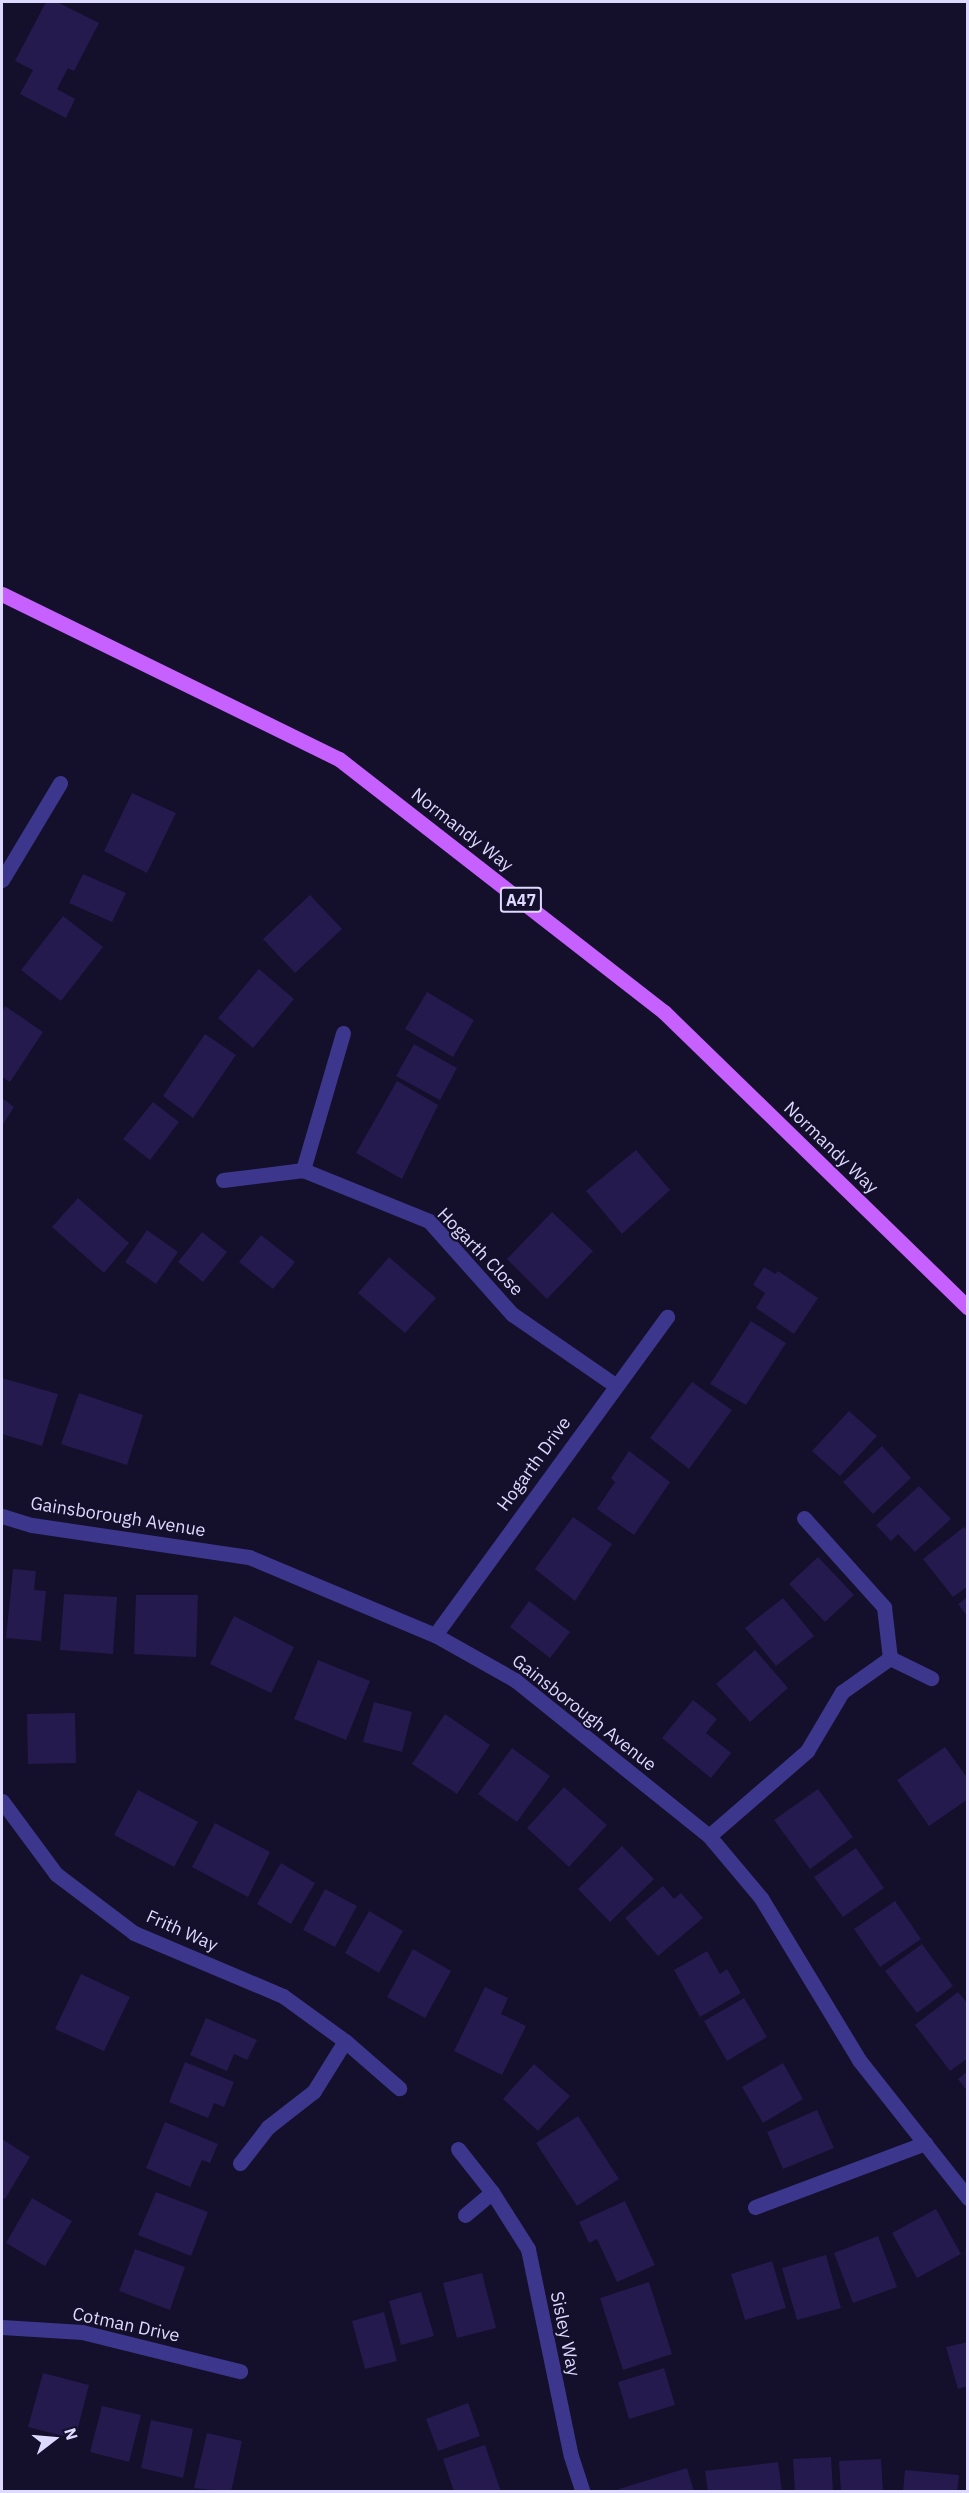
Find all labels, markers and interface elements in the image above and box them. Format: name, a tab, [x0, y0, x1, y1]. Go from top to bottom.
street label: Normandy Way	[407, 784, 517, 876]
road number: A47	[498, 887, 544, 913]
street label: Normandy Way	[779, 1098, 883, 1198]
street label: Hogarth Close	[433, 1203, 527, 1301]
street label: Hogarth Drive	[493, 1413, 575, 1515]
street label: Gainsborough Avenue	[29, 1492, 207, 1542]
street label: Gainsborough Avenue	[508, 1650, 660, 1776]
street label: Frith Way	[143, 1906, 221, 1956]
street label: Sisley Way	[545, 2290, 585, 2378]
street label: Cotman Drive	[70, 2303, 182, 2347]
north arrow	[24, 2409, 84, 2469]
text: N	[60, 2426, 83, 2442]

